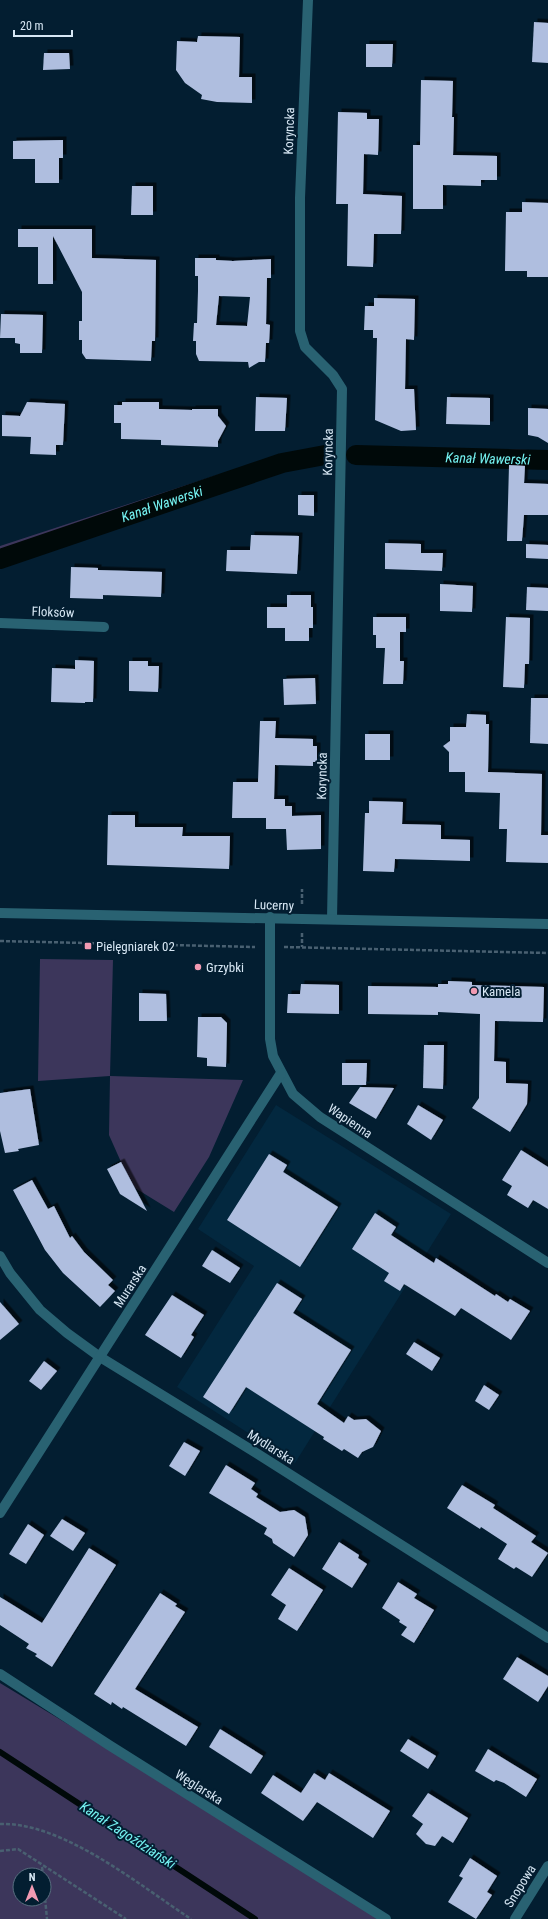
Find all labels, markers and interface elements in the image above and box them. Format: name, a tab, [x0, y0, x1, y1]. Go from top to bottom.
scale bar	[14, 12, 72, 38]
text: 20 m	[20, 19, 44, 33]
street label: Koryncka	[281, 107, 297, 155]
street label: Koryncka	[320, 428, 336, 476]
water label: Kanał Wawerski	[445, 449, 532, 468]
water label: Kanał Wawerski	[119, 482, 206, 525]
street label: Floksów	[31, 604, 75, 620]
street label: Koryncka	[314, 752, 330, 800]
street label: Lucerny	[254, 897, 295, 913]
place label: Pielęgniarek 02	[96, 939, 175, 954]
marker: Pielęgniarek 02	[83, 941, 93, 951]
place label: Grzybki	[206, 960, 244, 975]
marker: Grzybki	[193, 962, 203, 972]
place label: Kamela	[482, 984, 520, 999]
marker: Kamela	[469, 986, 479, 996]
street label: Wapienna	[325, 1101, 375, 1141]
street label: Murarska	[111, 1262, 149, 1310]
street label: Mydlarska	[245, 1427, 297, 1467]
street label: Węglarska	[172, 1766, 226, 1808]
water label: Kanał Zagoździański	[77, 1798, 180, 1872]
street label: Snopowa	[501, 1862, 539, 1910]
north arrow	[12, 1867, 52, 1907]
text: N	[29, 1871, 36, 1884]

